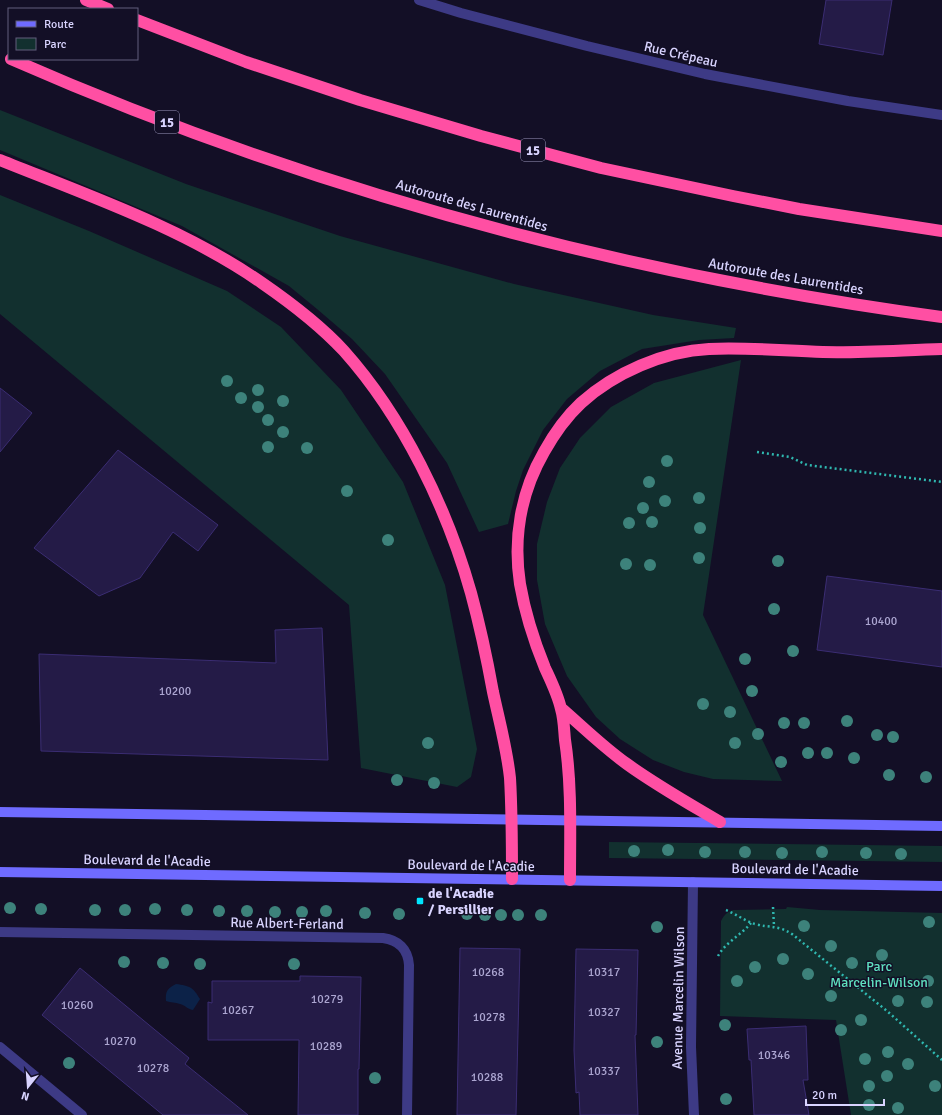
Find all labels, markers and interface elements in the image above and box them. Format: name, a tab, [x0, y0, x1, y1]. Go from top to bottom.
legend	[8, 8, 138, 60]
text: Route	[44, 17, 74, 32]
text: Parc	[44, 37, 67, 52]
street label: Rue Crépeau	[642, 38, 720, 71]
road number: 15	[155, 111, 179, 133]
road number: 15	[521, 139, 545, 161]
street label: Autoroute des Laurentides	[394, 176, 550, 235]
street label: Autoroute des Laurentides	[707, 254, 865, 299]
house number: 10400	[865, 614, 897, 629]
house number: 10200	[159, 684, 191, 699]
street label: Boulevard de l'Acadie	[83, 851, 211, 870]
street label: Boulevard de l'Acadie	[407, 856, 535, 875]
street label: Boulevard de l'Acadie	[731, 860, 859, 879]
place label: de l'Acadie / Persillier	[428, 885, 494, 918]
marker: de l'Acadie / Persillier	[415, 896, 425, 906]
street label: Rue Albert-Ferland	[230, 914, 344, 933]
street label: Avenue Marcelin Wilson	[669, 926, 688, 1070]
park label: Parc Marcelin-Wilson	[830, 958, 928, 991]
house number: 10268	[472, 965, 504, 980]
house number: 10317	[588, 965, 620, 980]
house number: 10279	[311, 992, 343, 1007]
house number: 10260	[61, 998, 93, 1013]
house number: 10267	[222, 1003, 254, 1018]
house number: 10327	[588, 1005, 620, 1020]
house number: 10278	[473, 1010, 505, 1025]
house number: 10270	[104, 1034, 136, 1049]
house number: 10289	[310, 1039, 342, 1054]
house number: 10346	[758, 1048, 790, 1063]
house number: 10278	[137, 1061, 169, 1076]
house number: 10337	[588, 1064, 620, 1079]
north arrow	[8, 1067, 48, 1107]
house number: 10288	[471, 1070, 503, 1085]
scale bar	[806, 1081, 884, 1107]
text: 20 m	[812, 1088, 837, 1103]
text: N	[20, 1089, 31, 1103]

